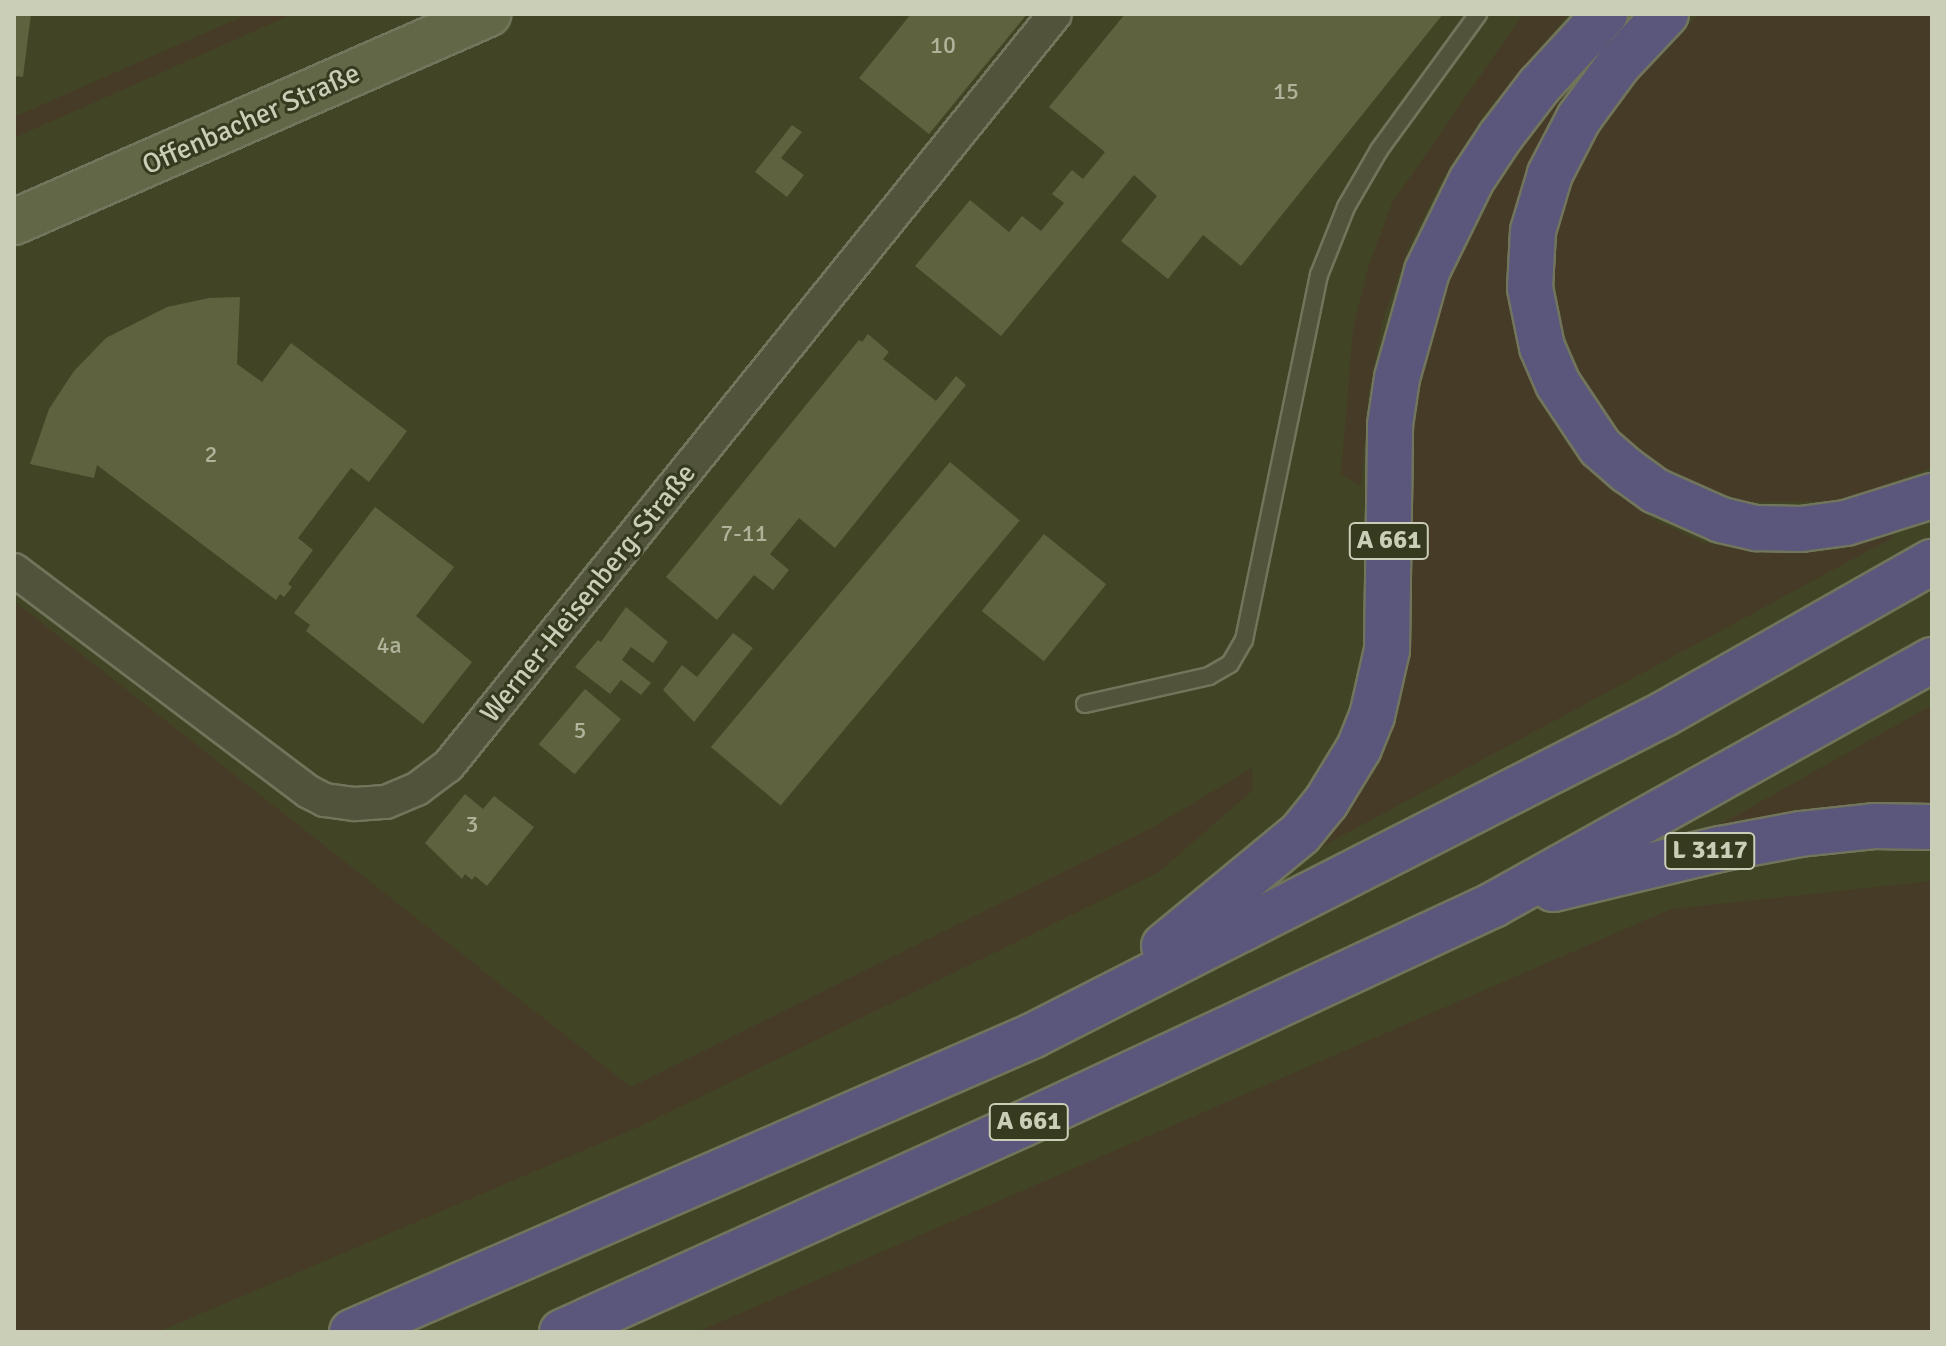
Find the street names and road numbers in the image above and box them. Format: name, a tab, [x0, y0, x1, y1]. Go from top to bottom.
street label: Offenbacher Straße	[137, 56, 365, 182]
street label: Werner-Heisenberg-Straße	[473, 457, 703, 729]
road number: A 661	[1347, 519, 1431, 563]
road number: L 3117	[1664, 829, 1756, 873]
road number: A 661	[987, 1100, 1071, 1144]

